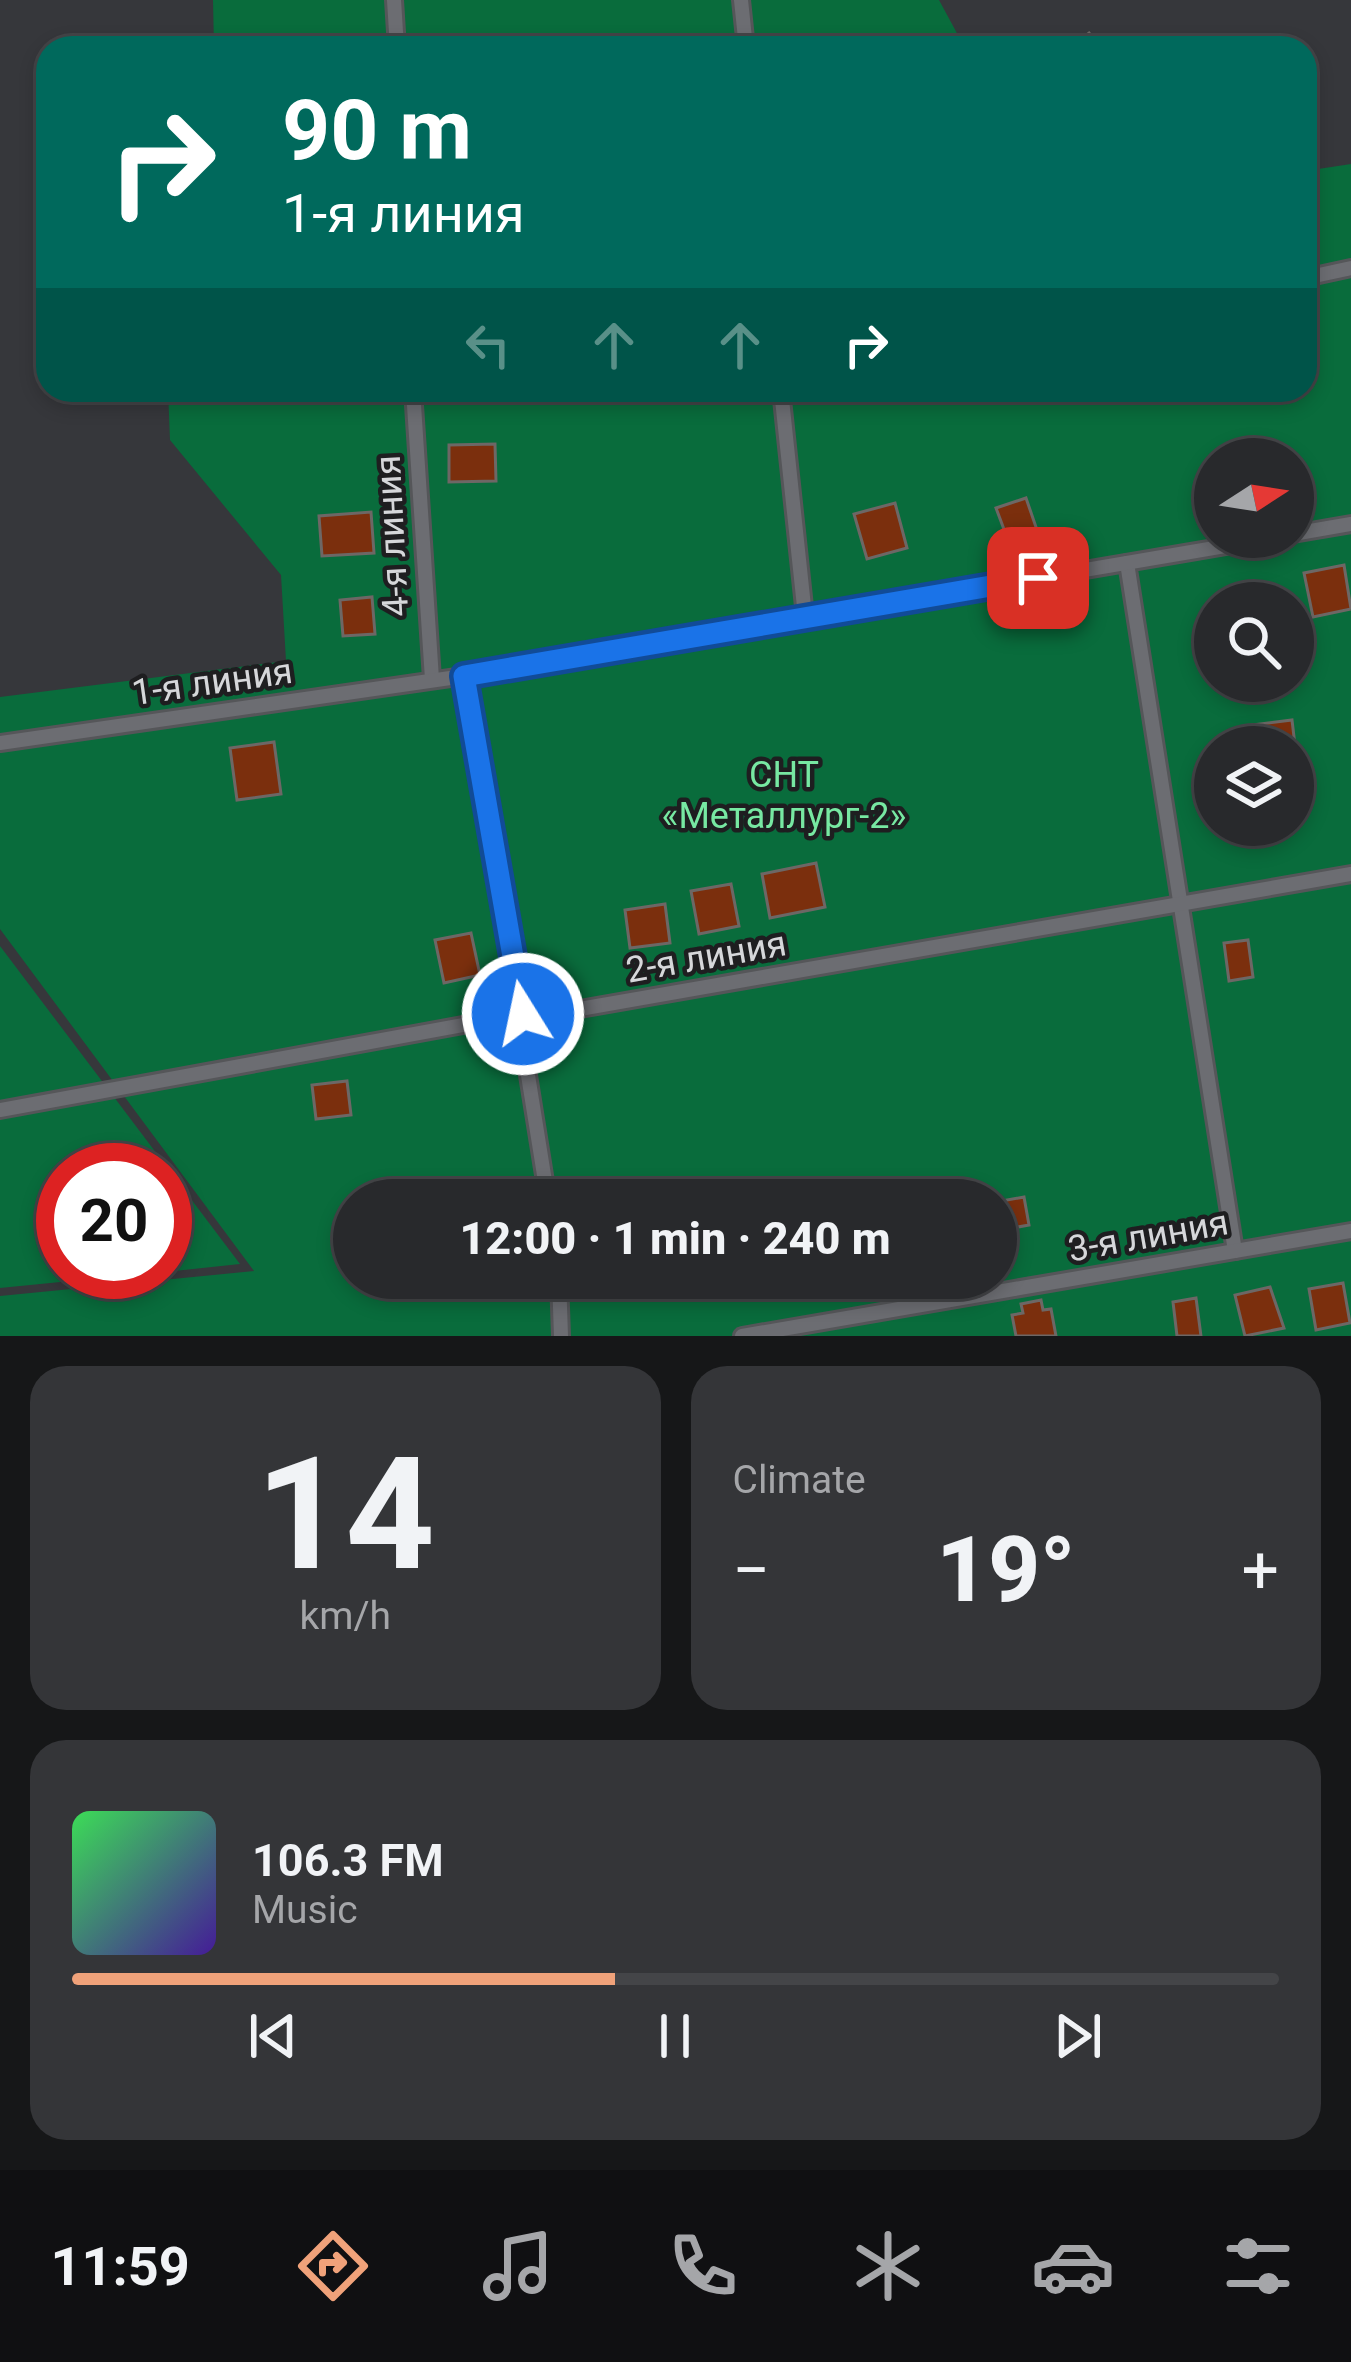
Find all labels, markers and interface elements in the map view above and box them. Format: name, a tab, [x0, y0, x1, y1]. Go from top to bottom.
text: 90 m	[282, 81, 472, 180]
icon: right	[84, 84, 240, 240]
text: 1-я линия	[282, 182, 525, 245]
icon: left	[455, 312, 521, 378]
icon: ahead	[581, 312, 647, 378]
icon: ahead	[707, 312, 773, 378]
icon: right	[833, 312, 899, 378]
north arrow	[1194, 438, 1314, 558]
map controls	[1194, 438, 1314, 846]
street label: 4-я линия	[367, 454, 417, 618]
pin	[987, 527, 1089, 629]
icon: arrive	[1005, 545, 1071, 611]
button: search	[1194, 582, 1314, 702]
street label: 1-я линия	[129, 650, 295, 714]
button: layers	[1194, 726, 1314, 846]
park label: СНТ «Металлург-2»	[662, 754, 906, 837]
street label: 2-я линия	[623, 922, 789, 992]
position arrow	[460, 951, 586, 1077]
speed limit sign: 20	[36, 1143, 192, 1299]
street label: 3-я линия	[1065, 1201, 1231, 1271]
text: 12:00 · 1 min · 240 m	[459, 1212, 891, 1265]
text: 14	[256, 1423, 435, 1606]
text: Climate	[733, 1457, 866, 1503]
text: 19°	[936, 1518, 1076, 1623]
text: −	[733, 1532, 770, 1609]
text: +	[1242, 1532, 1279, 1609]
text: km/h	[299, 1593, 391, 1639]
text: 106.3 FM	[252, 1834, 444, 1887]
text: Music	[252, 1887, 358, 1933]
icon: previous	[240, 2003, 306, 2069]
icon: pause	[642, 2003, 708, 2069]
icon: next	[1045, 2003, 1111, 2069]
icon: directions	[291, 2224, 375, 2308]
icon: music	[476, 2224, 560, 2308]
icon: phone	[661, 2224, 745, 2308]
icon: climate	[846, 2224, 930, 2308]
icon: car	[1031, 2224, 1115, 2308]
icon: filters	[1216, 2224, 1300, 2308]
text: 11:59	[51, 2235, 190, 2298]

